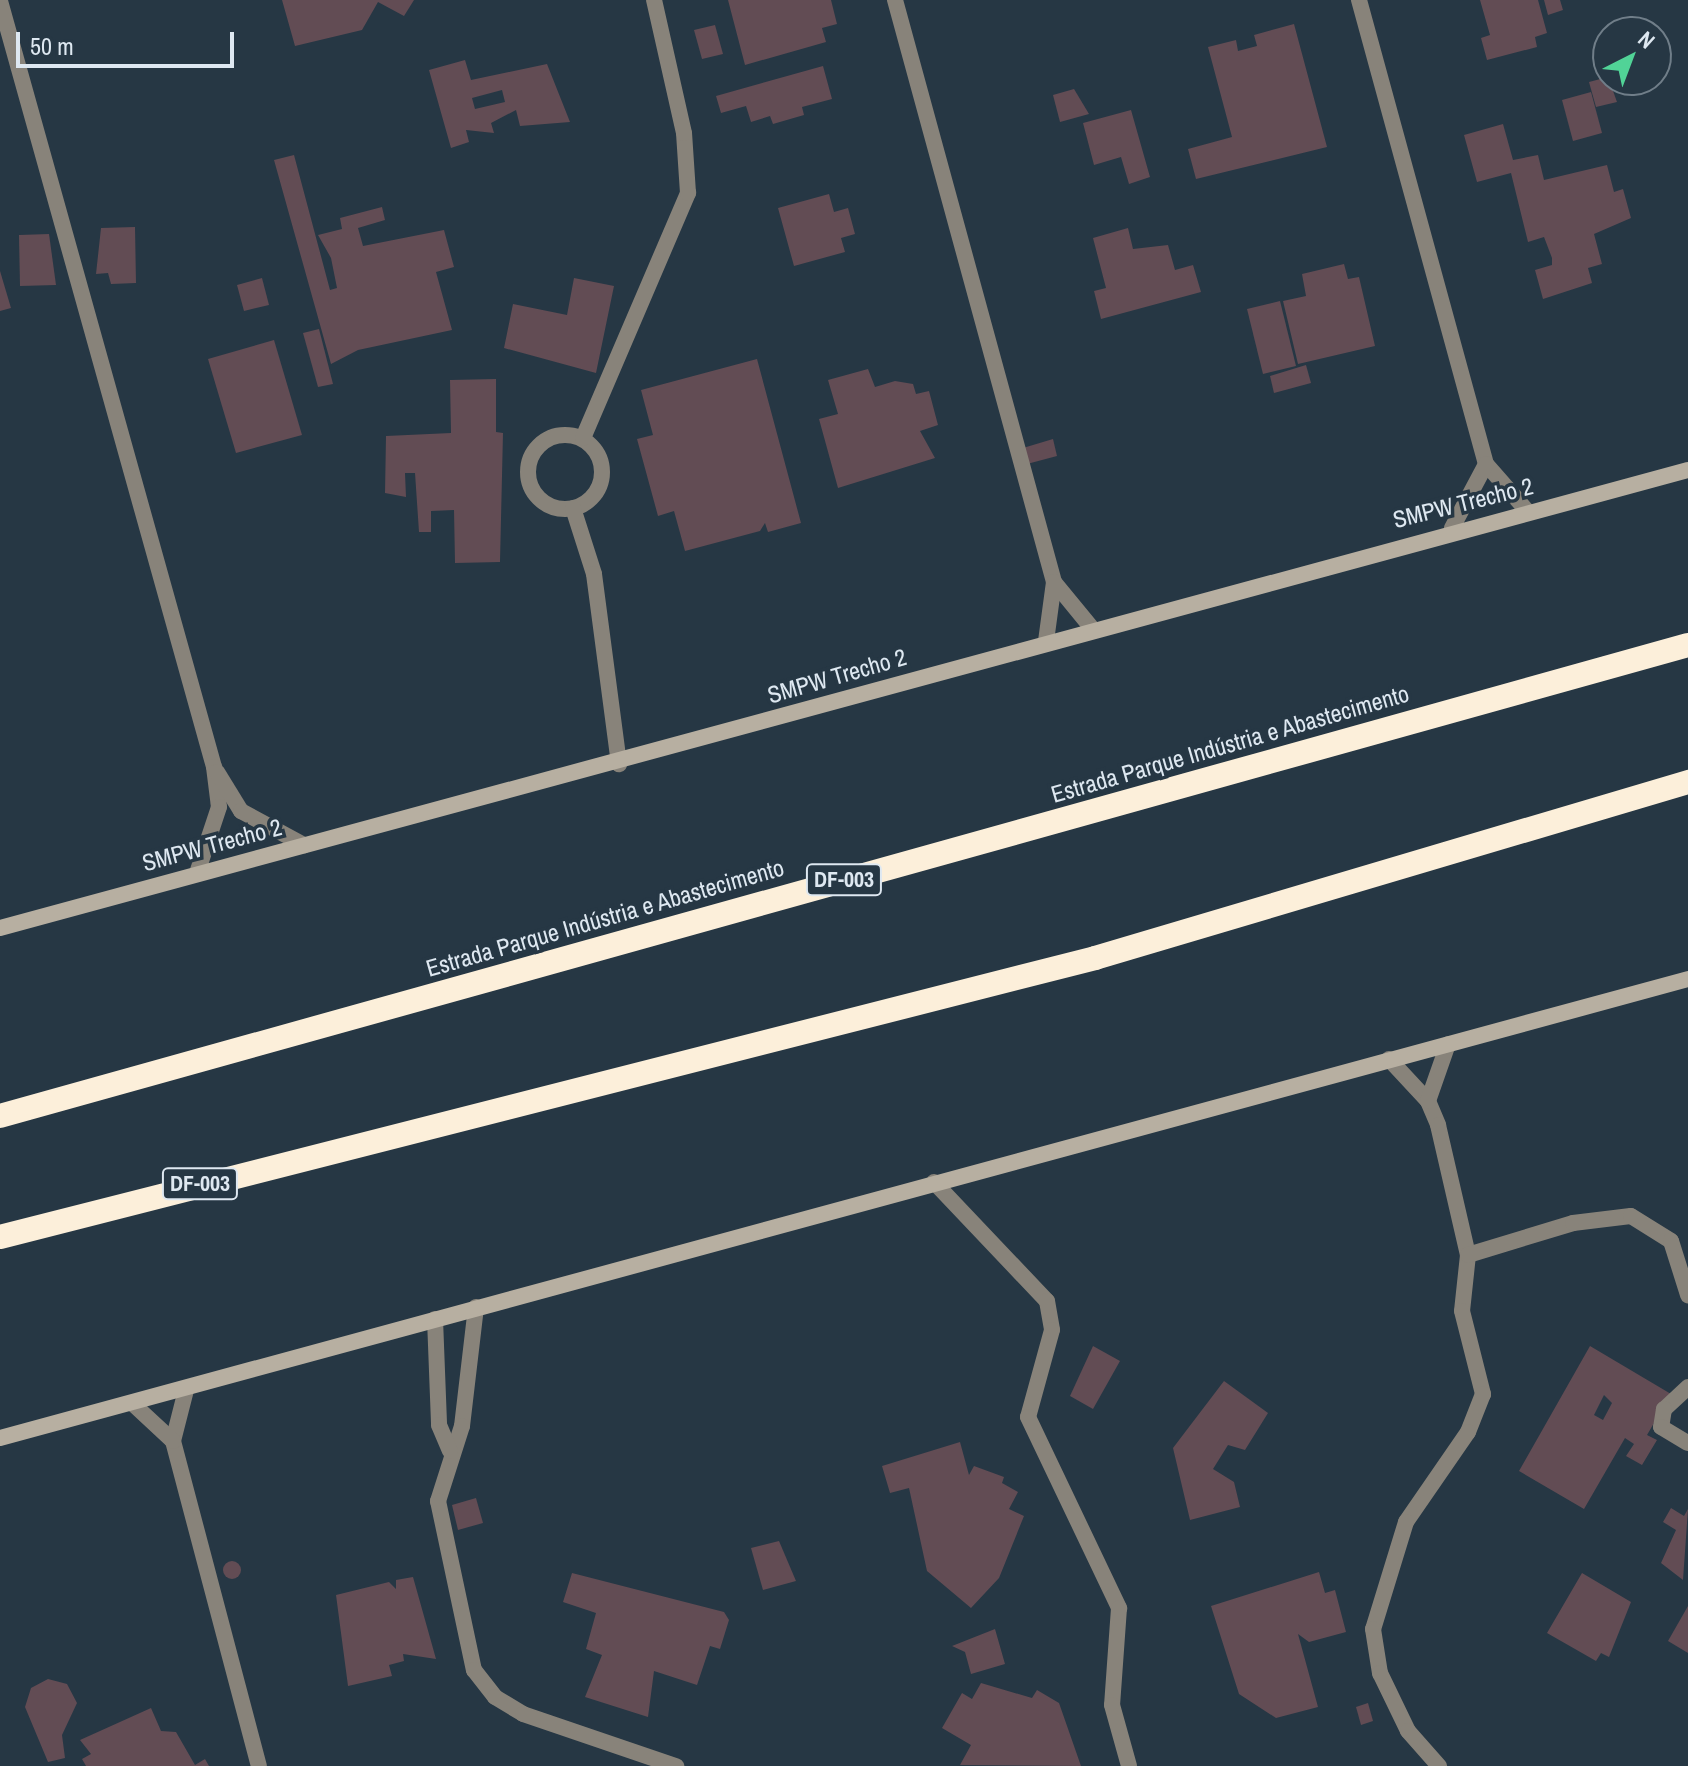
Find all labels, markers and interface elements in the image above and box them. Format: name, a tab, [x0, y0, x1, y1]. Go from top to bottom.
scale bar	[20, 16, 238, 66]
north arrow	[1592, 16, 1672, 96]
text: N	[1632, 24, 1662, 55]
text: 50 m	[30, 30, 74, 62]
street label: SMPW Trecho 2	[1390, 472, 1536, 534]
street label: SMPW Trecho 2	[764, 642, 910, 710]
street label: Estrada Parque Indústria e Abastecimento	[1047, 679, 1413, 809]
street label: SMPW Trecho 2	[139, 813, 285, 877]
street label: Estrada Parque Indústria e Abastecimento	[422, 853, 788, 983]
road number: DF-003	[804, 862, 884, 898]
road number: DF-003	[160, 1166, 240, 1202]

